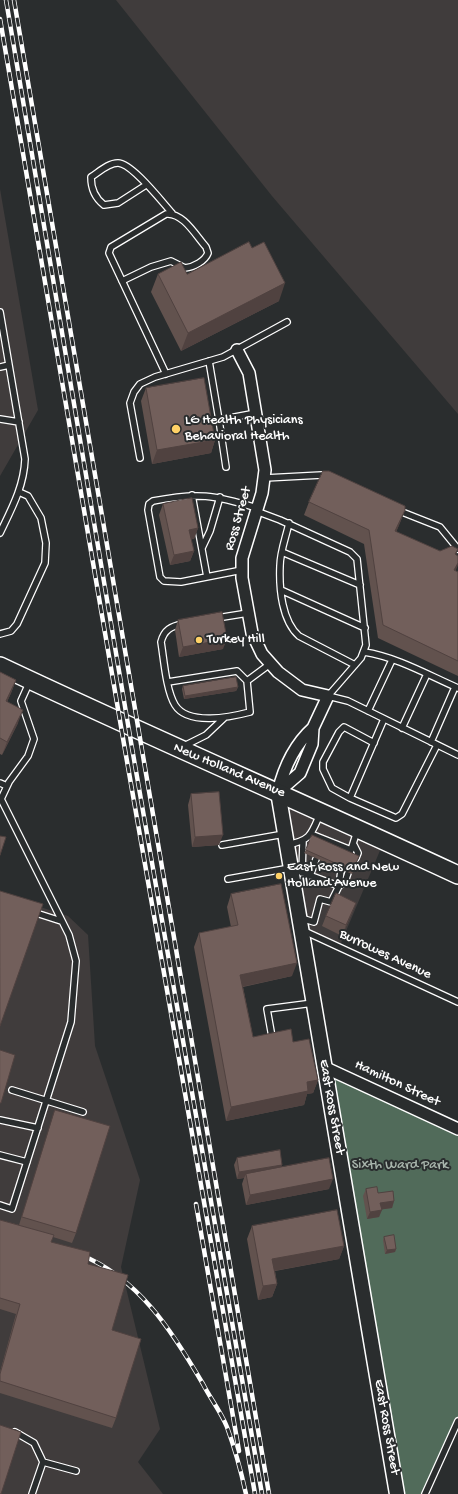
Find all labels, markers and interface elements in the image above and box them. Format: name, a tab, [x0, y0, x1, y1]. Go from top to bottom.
place label: LG Health Physicians Behavioral Health	[185, 413, 303, 446]
marker: LG Health Physicians Behavioral Health	[170, 423, 182, 435]
street label: Ross Street	[222, 485, 256, 553]
place label: Turkey Hill	[207, 632, 265, 648]
marker: Turkey Hill	[194, 635, 204, 645]
street label: New Holland Avenue	[170, 740, 288, 802]
place label: East Ross and New Holland Avenue	[287, 860, 399, 892]
marker: East Ross and New Holland Avenue	[274, 871, 284, 881]
street label: Burrowes Avenue	[336, 926, 434, 984]
street label: Hamilton Street	[352, 1057, 442, 1111]
street label: East Ross Street	[314, 1058, 348, 1156]
park label: Sixth Ward Park	[352, 1158, 448, 1174]
street label: East Ross Street	[369, 1378, 403, 1476]

